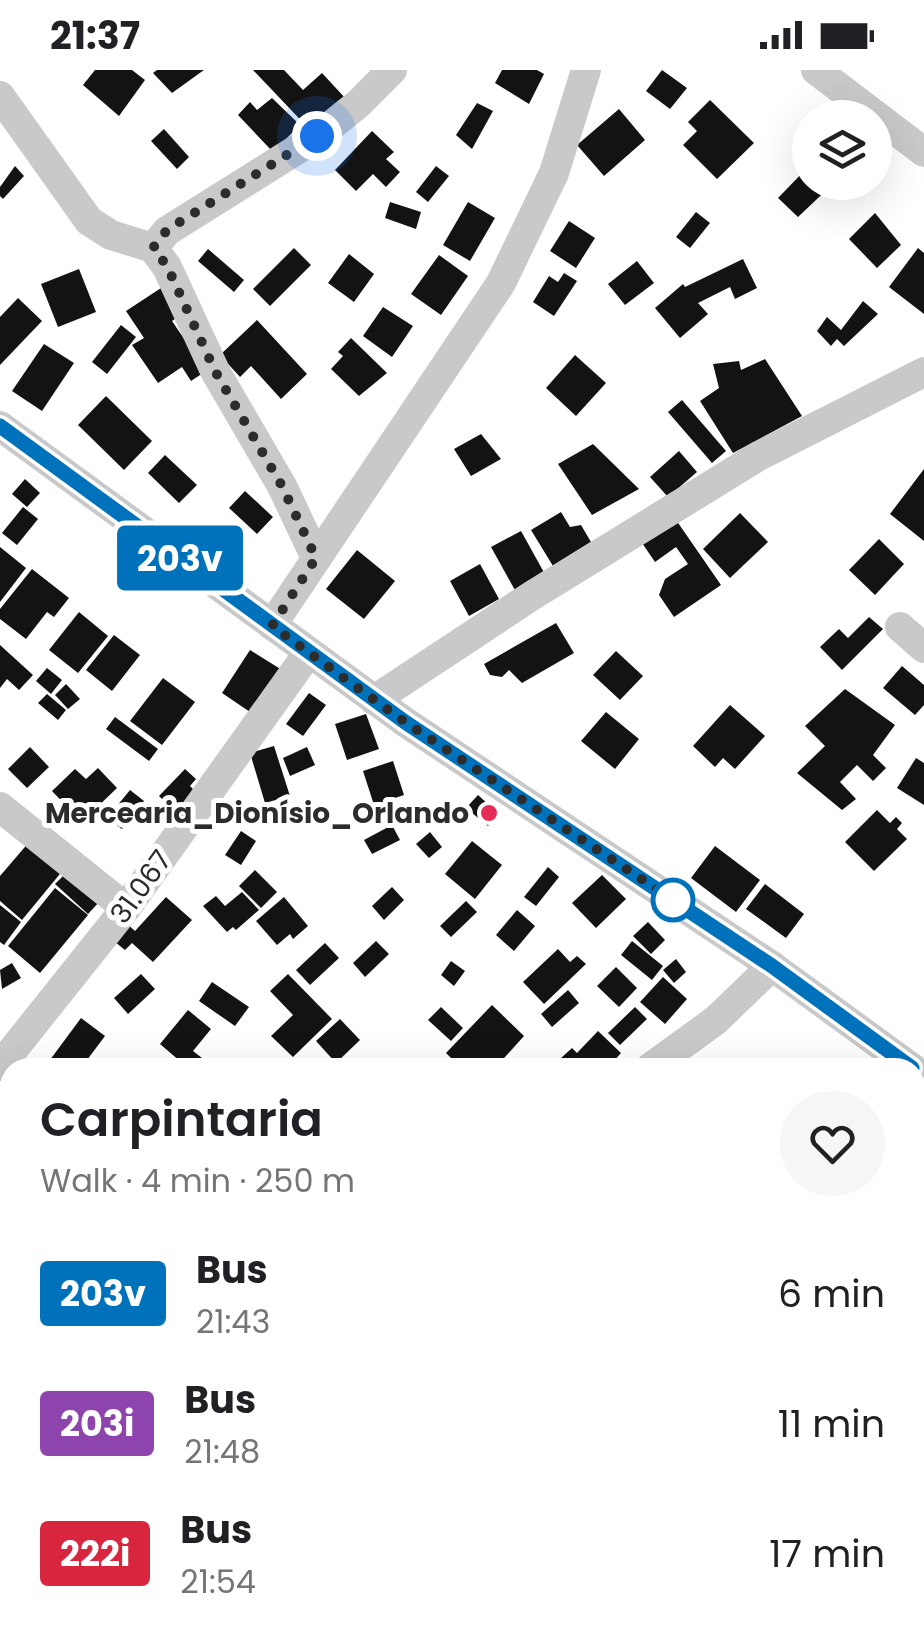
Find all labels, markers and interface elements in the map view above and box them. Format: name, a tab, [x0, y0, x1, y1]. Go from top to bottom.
text: 21:37	[50, 9, 140, 62]
map controls	[792, 100, 892, 200]
button: layers	[792, 100, 892, 200]
your location	[292, 111, 342, 161]
line badge: 203v	[110, 526, 250, 590]
text: 203v	[137, 534, 223, 583]
place label: Mercearia_Dionísio_Orlando	[45, 794, 469, 833]
marker: Mercearia_Dionísio_Orlando	[478, 802, 500, 824]
street label: 31.067	[101, 842, 181, 932]
unlabelled marker	[652, 879, 694, 921]
text: Carpintaria	[40, 1086, 323, 1153]
button: heart	[780, 1091, 885, 1196]
text: Walk · 4 min · 250 m	[40, 1158, 355, 1203]
text: Bus	[196, 1243, 268, 1296]
text: 6 min	[778, 1267, 885, 1320]
text: 203v	[60, 1269, 146, 1318]
text: 21:43	[196, 1299, 270, 1344]
text: Bus	[184, 1373, 256, 1426]
text: 11 min	[778, 1397, 885, 1450]
text: 203i	[60, 1399, 134, 1448]
text: 21:48	[184, 1429, 260, 1474]
text: Bus	[180, 1503, 252, 1556]
text: 17 min	[769, 1527, 885, 1580]
text: 222i	[60, 1529, 130, 1578]
text: 21:54	[180, 1559, 256, 1604]

